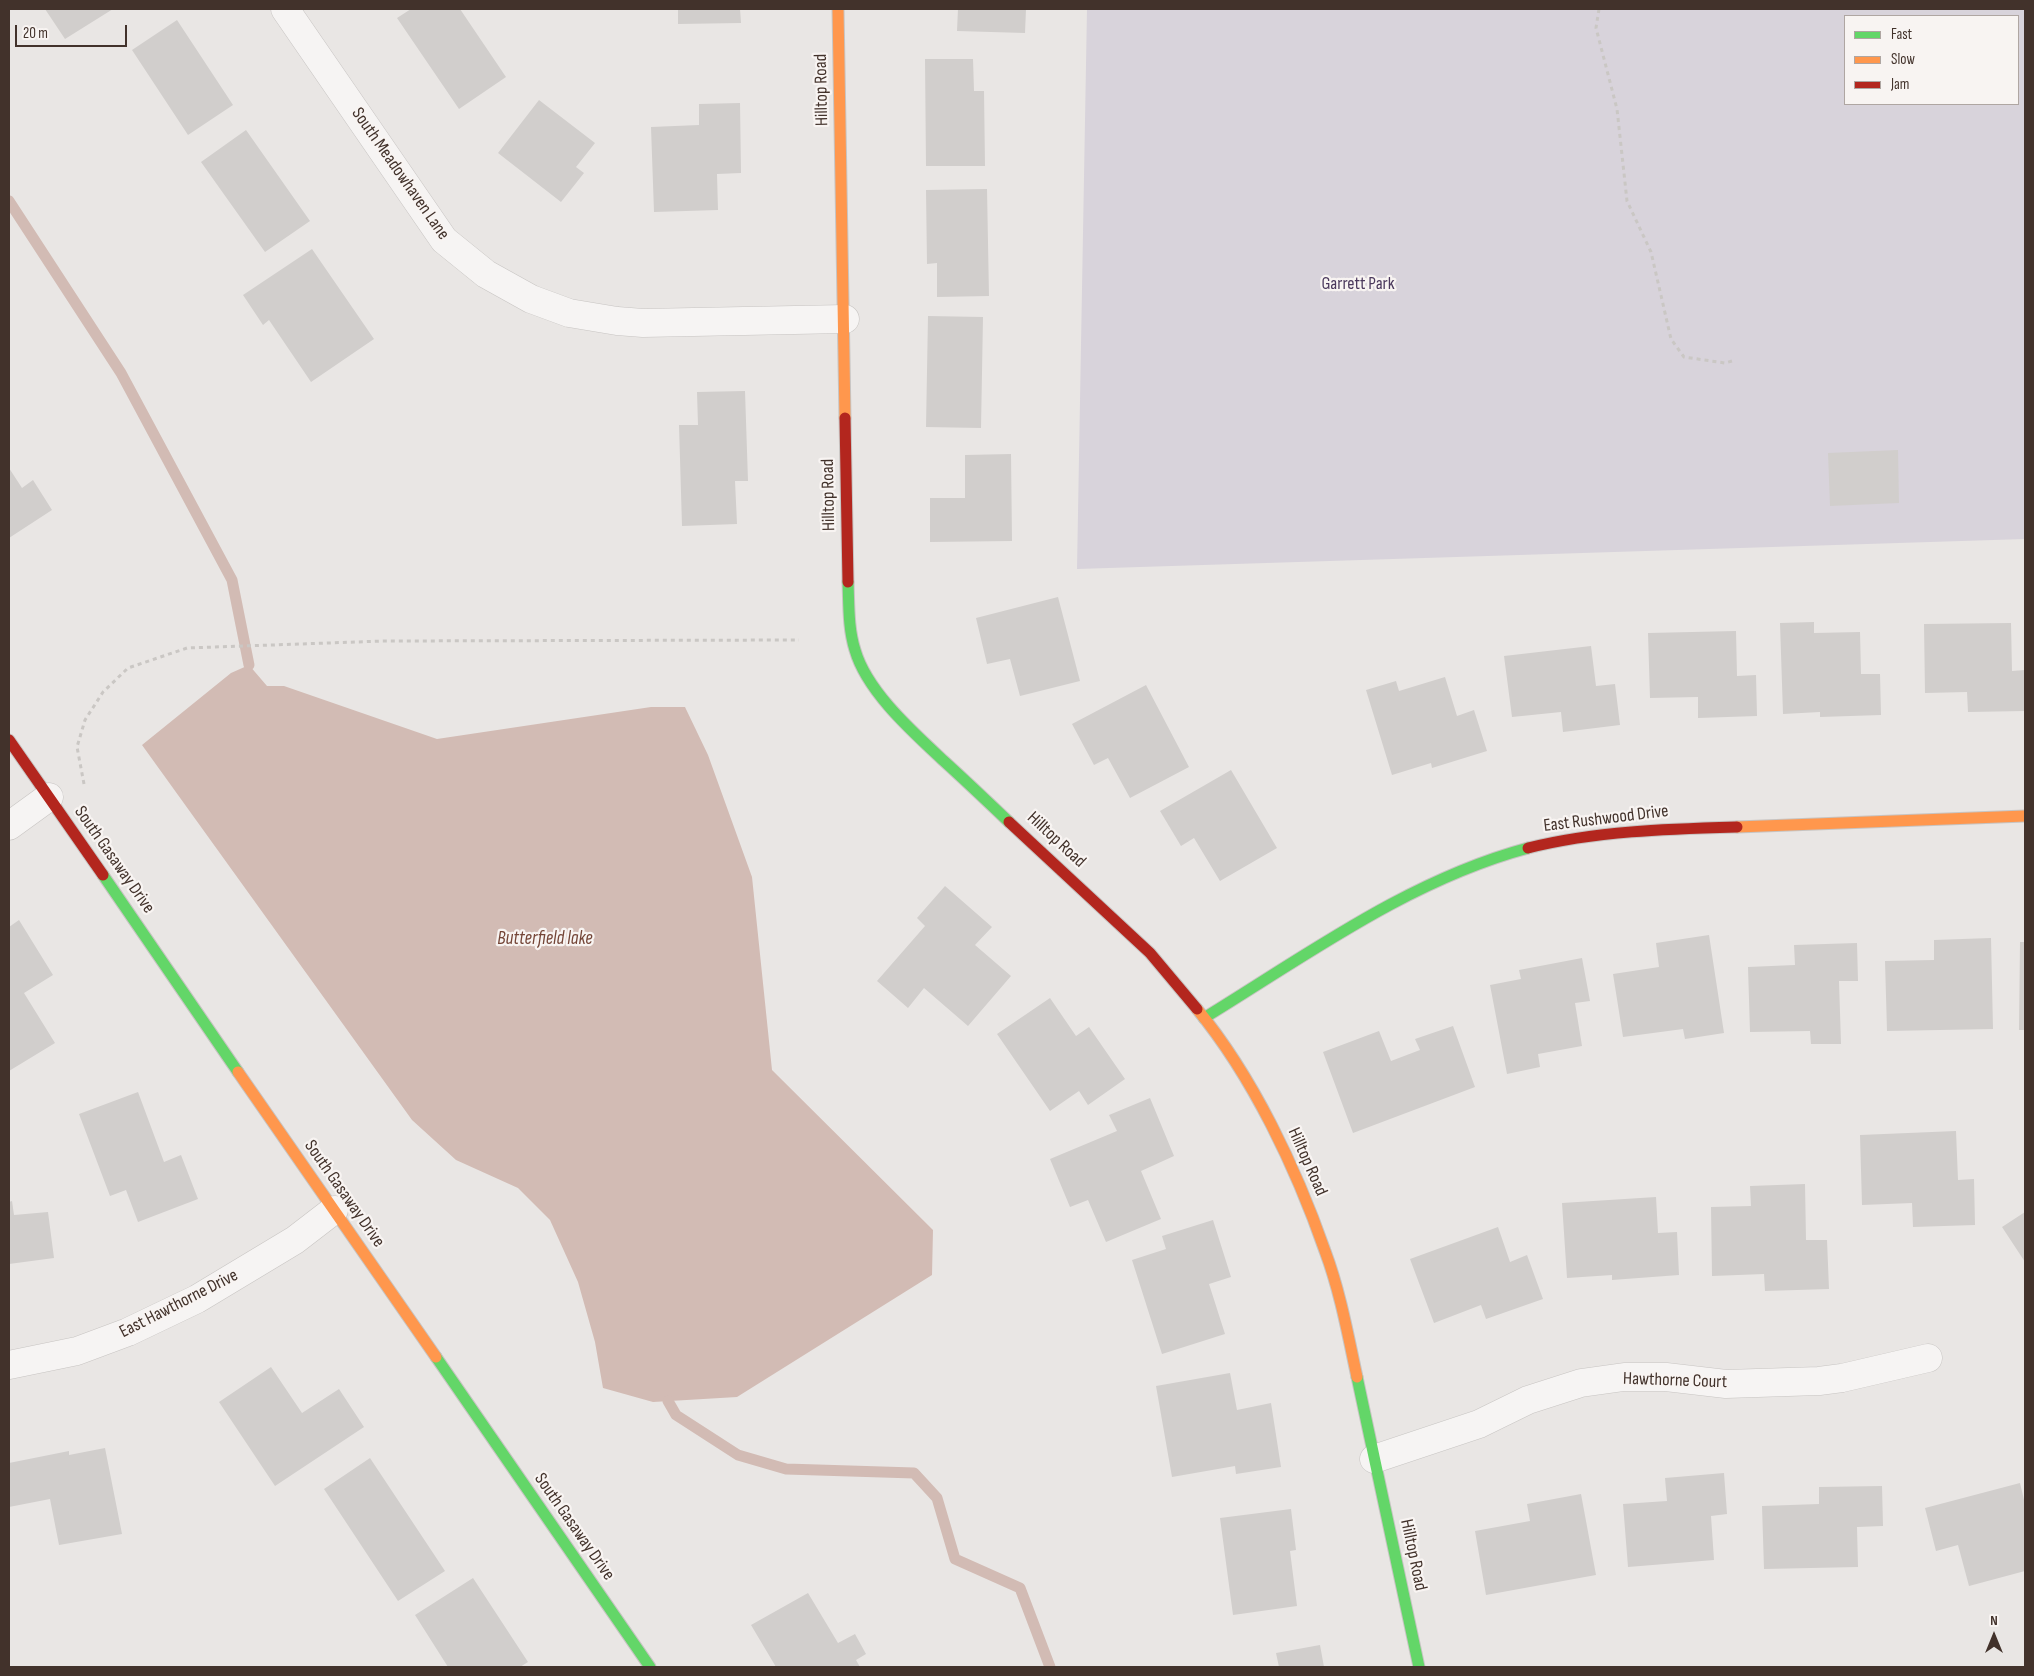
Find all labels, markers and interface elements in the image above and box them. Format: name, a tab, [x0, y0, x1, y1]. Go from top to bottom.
scale bar	[18, 15, 130, 47]
legend	[1844, 15, 2019, 105]
text: 20 m	[23, 24, 48, 43]
text: Fast	[1891, 25, 1912, 44]
text: Slow	[1891, 50, 1915, 69]
street label: Hilltop Road	[811, 54, 833, 126]
text: Jam	[1891, 75, 1909, 94]
street label: South Meadowhaven Lane	[346, 104, 454, 244]
park label: Garrett Park	[1321, 273, 1395, 295]
street label: Hilltop Road	[818, 459, 840, 531]
street label: East Rushwood Drive	[1542, 801, 1670, 837]
street label: South Gasaway Drive	[69, 802, 159, 918]
street label: Hilltop Road	[1022, 807, 1090, 873]
water label: Butterfield lake	[497, 928, 593, 950]
street label: Hilltop Road	[1282, 1125, 1332, 1199]
street label: South Gasaway Drive	[299, 1136, 389, 1252]
street label: East Hawthorne Drive	[116, 1265, 242, 1343]
street label: Hawthorne Court	[1623, 1368, 1727, 1394]
street label: South Gasaway Drive	[529, 1469, 619, 1585]
street label: Hilltop Road	[1395, 1517, 1431, 1593]
north arrow	[1969, 1611, 2019, 1661]
text: N	[1990, 1612, 1998, 1629]

